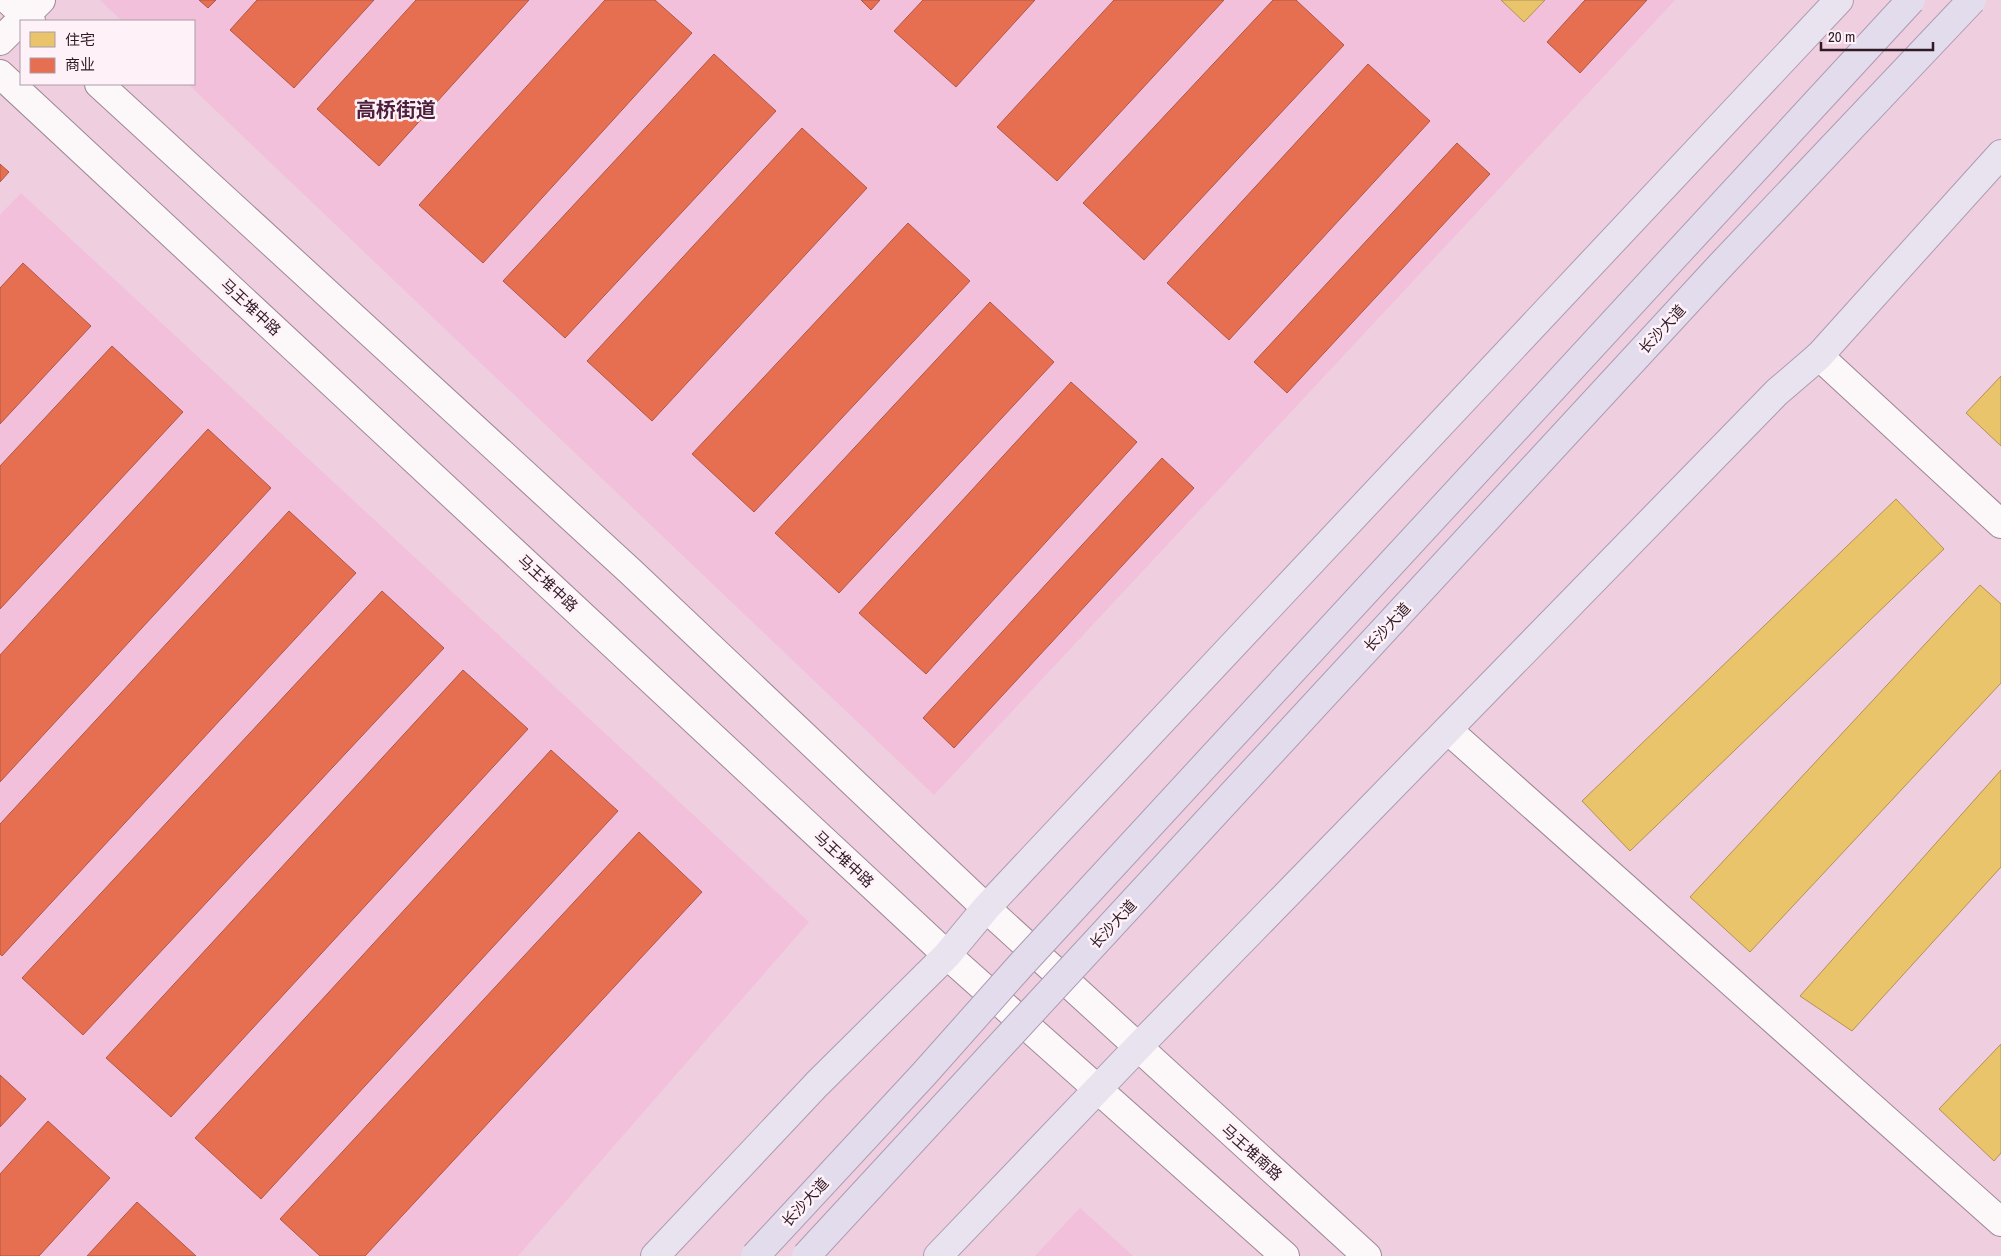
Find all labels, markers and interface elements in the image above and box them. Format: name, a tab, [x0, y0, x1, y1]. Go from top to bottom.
legend	[20, 20, 195, 85]
scale bar	[1821, 20, 1934, 52]
text: 20 m	[1828, 26, 1855, 47]
text: 住宅	[65, 29, 95, 50]
text: 商业	[65, 54, 95, 75]
district label: 高桥街道	[356, 96, 436, 123]
street label: 马王堆中路	[216, 274, 286, 340]
street label: 长沙大道	[1634, 300, 1690, 358]
street label: 马王堆中路	[513, 550, 583, 616]
street label: 长沙大道	[1359, 598, 1415, 656]
street label: 马王堆中路	[809, 826, 879, 892]
street label: 长沙大道	[1085, 895, 1141, 953]
street label: 马王堆南路	[1217, 1119, 1287, 1185]
street label: 长沙大道	[777, 1173, 833, 1231]

